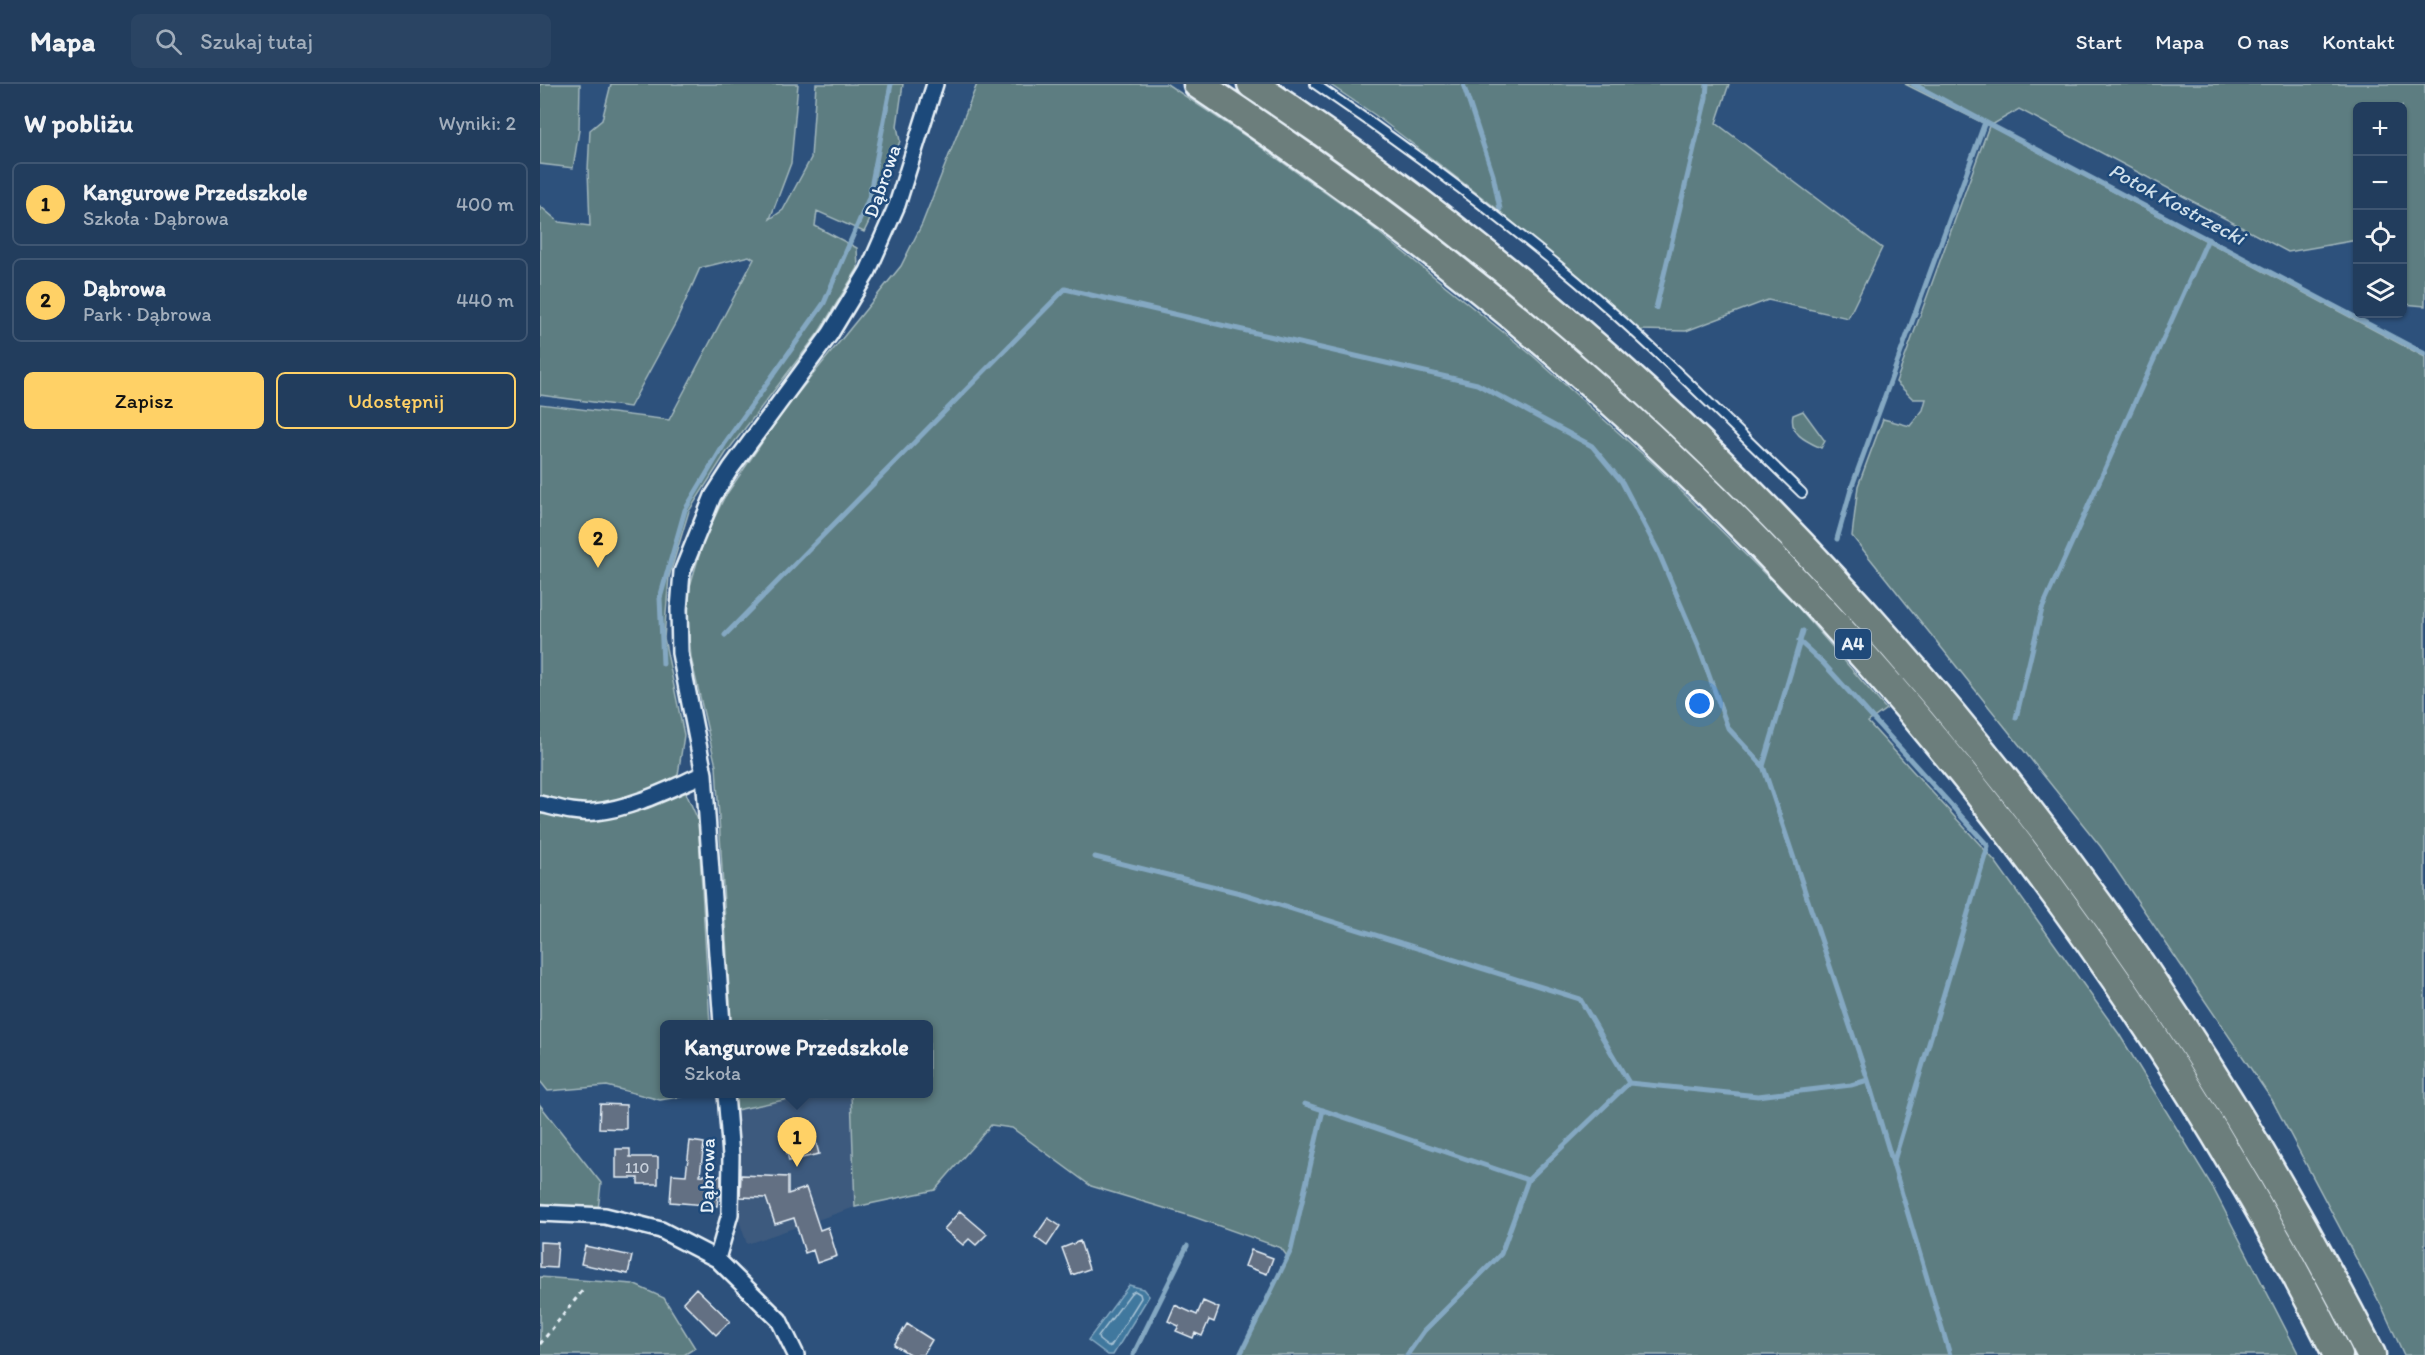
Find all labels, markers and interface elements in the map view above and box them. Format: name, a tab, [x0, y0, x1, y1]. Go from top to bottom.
search box	[131, 14, 551, 68]
text: Mapa	[30, 24, 95, 58]
icon: search	[152, 25, 185, 58]
text: Szukaj tutaj	[200, 28, 313, 55]
text: Start	[2076, 29, 2122, 54]
text: Mapa	[2155, 29, 2204, 54]
text: O nas	[2237, 29, 2289, 54]
text: Kontakt	[2322, 29, 2395, 54]
map controls	[2353, 102, 2407, 318]
button: +	[2353, 102, 2407, 156]
text: W pobliżu	[24, 107, 133, 139]
text: Wyniki: 2	[439, 111, 516, 135]
street label: Dąbrowa	[858, 141, 906, 221]
button: −	[2353, 156, 2407, 210]
water label: Potok Kostrzecki	[2105, 157, 2252, 251]
text: Kangurowe Przedszkole	[83, 179, 307, 206]
text: 1	[41, 192, 50, 216]
text: 400 m	[456, 192, 514, 216]
text: Szkoła · Dąbrowa	[83, 206, 229, 230]
button: locate	[2353, 210, 2407, 264]
button: layers	[2353, 264, 2407, 318]
text: Dąbrowa	[83, 275, 166, 302]
text: 2	[40, 288, 51, 312]
text: 440 m	[456, 288, 514, 312]
text: Park · Dąbrowa	[83, 302, 211, 326]
button: Zapisz	[24, 372, 264, 429]
button: Udostępnij	[276, 372, 516, 429]
pin: 2	[578, 518, 618, 568]
road number: A4	[1835, 629, 1871, 659]
your location	[1685, 689, 1714, 718]
popup	[660, 1020, 933, 1098]
text: Kangurowe Przedszkole	[684, 1034, 909, 1061]
text: Szkoła	[684, 1061, 741, 1085]
pin: 1	[778, 1118, 816, 1167]
street label: Dąbrowa	[694, 1138, 720, 1214]
house number: 110	[625, 1158, 649, 1177]

